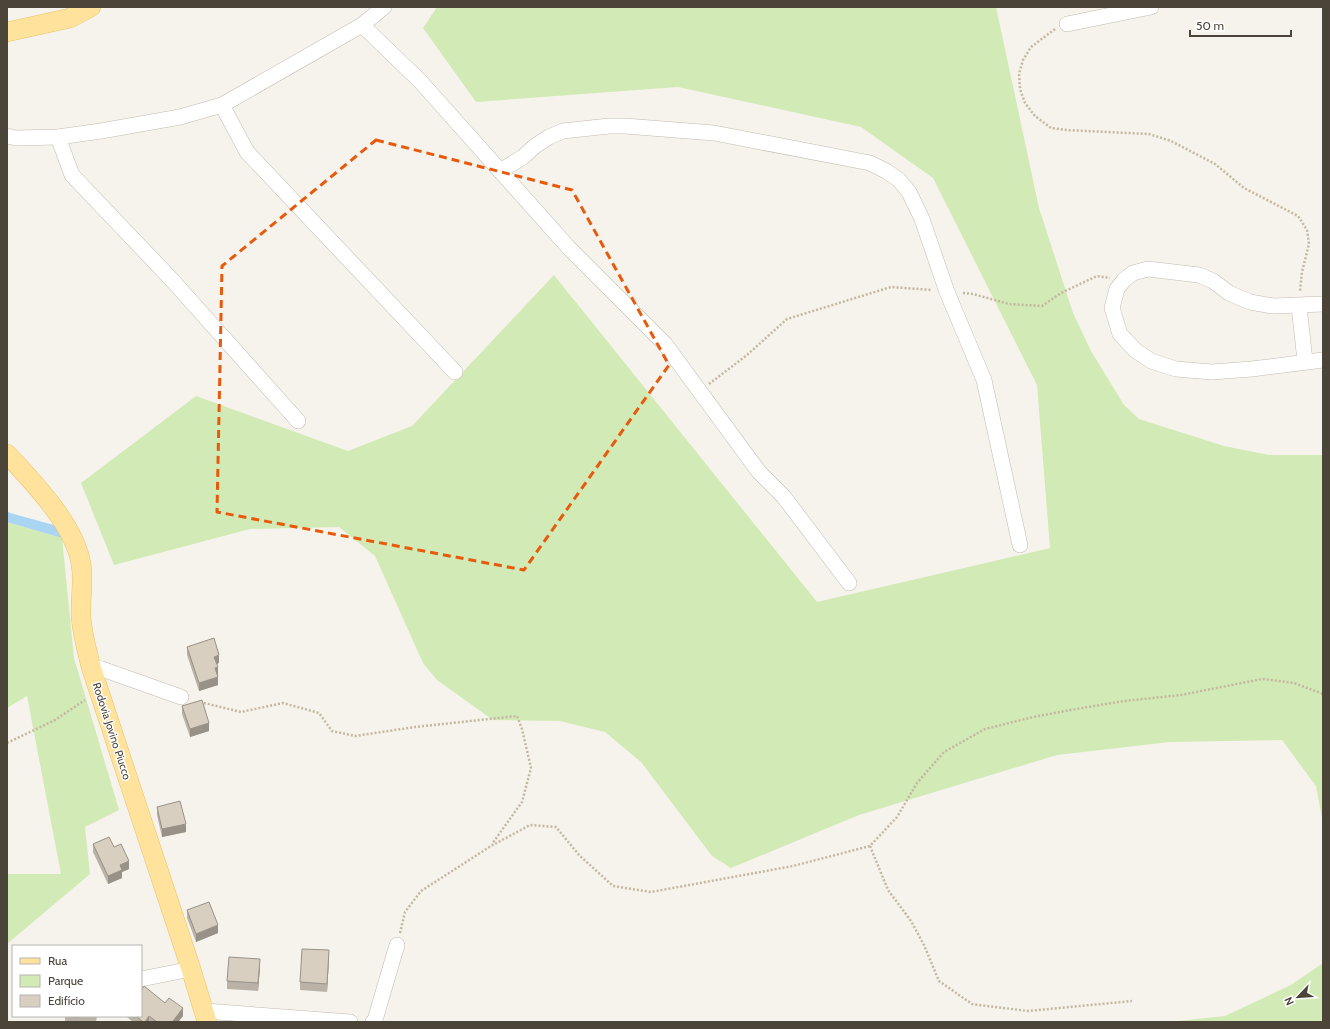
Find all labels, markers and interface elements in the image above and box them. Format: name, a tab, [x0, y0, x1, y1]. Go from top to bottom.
scale bar	[1190, 12, 1291, 38]
text: 50 m	[1196, 18, 1224, 33]
street label: Rodovia Jovino Piucco	[90, 681, 134, 781]
legend	[12, 945, 142, 1017]
text: Rua	[48, 953, 67, 968]
text: Parque	[48, 973, 83, 988]
north arrow	[1278, 977, 1318, 1017]
text: Edifício	[48, 993, 85, 1008]
text: N	[1281, 995, 1297, 1008]

